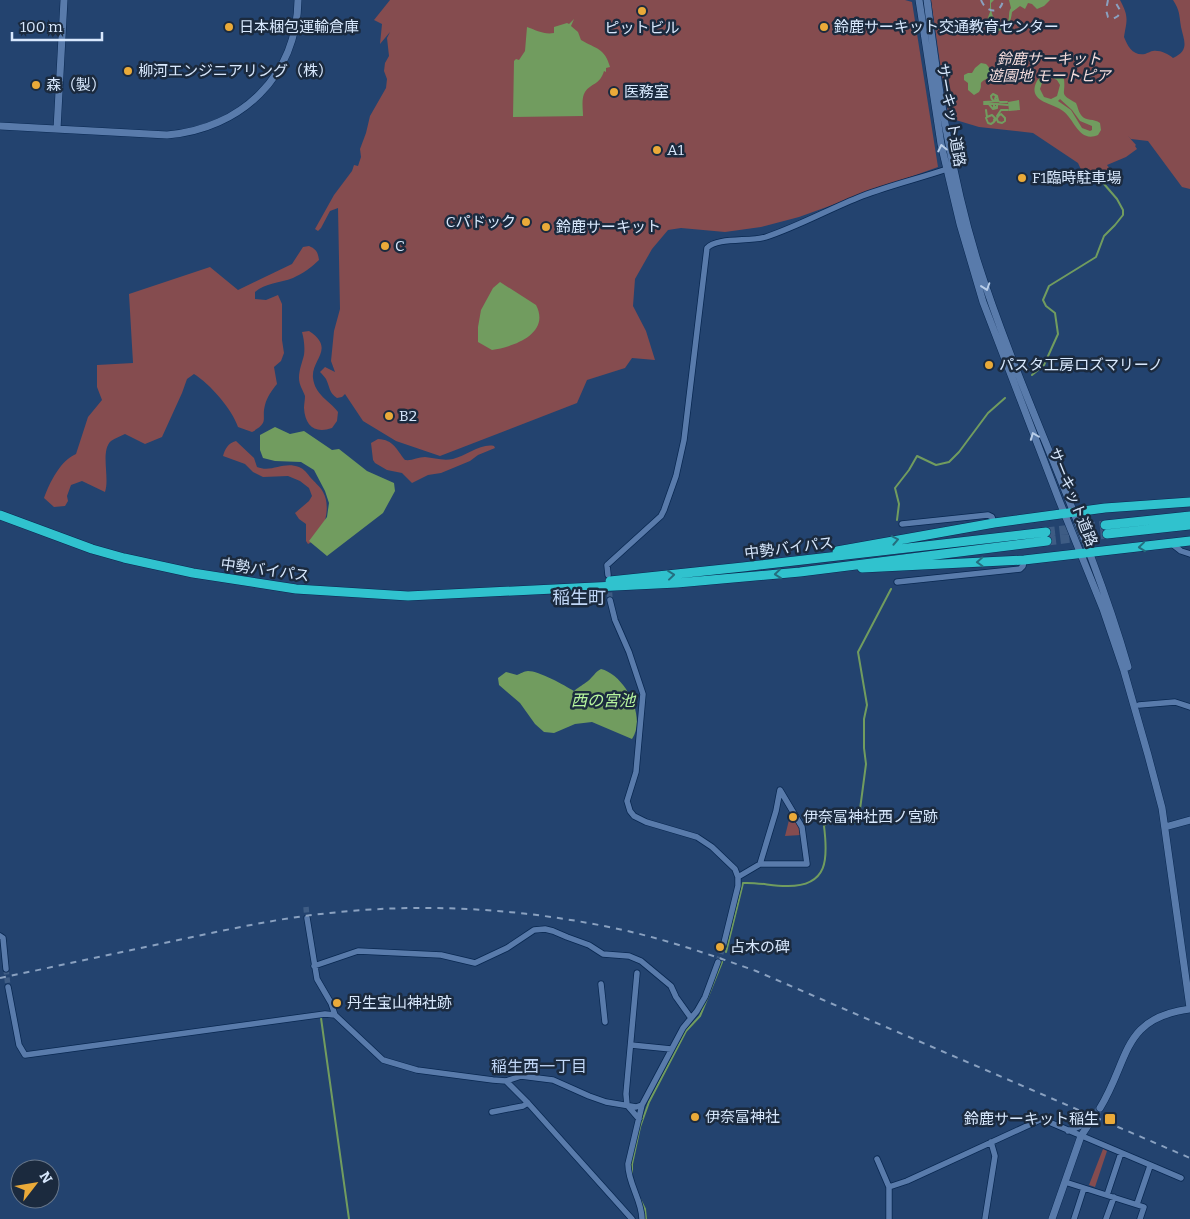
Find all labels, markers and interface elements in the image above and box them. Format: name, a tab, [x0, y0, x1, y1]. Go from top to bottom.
marker: ピットビル	[636, 5, 648, 17]
scale bar	[12, 10, 102, 42]
text: 100 m	[20, 18, 63, 36]
place label: 日本梱包運輸倉庫	[239, 18, 359, 36]
place label: 鈴鹿サーキット交通教育センター	[834, 18, 1059, 36]
place label: ピットビル	[604, 19, 680, 37]
marker: 日本梱包運輸倉庫	[223, 21, 235, 33]
marker: 鈴鹿サーキット交通教育センター	[818, 21, 830, 33]
park label: 鈴鹿サーキット 遊園地 モートピア	[988, 50, 1112, 85]
place label: 柳河エンジニアリング（株）	[138, 62, 333, 80]
street label: サーキット道路	[933, 62, 969, 168]
marker: 柳河エンジニアリング（株）	[122, 65, 134, 77]
place label: 森（製）	[46, 76, 106, 94]
marker: 森（製）	[30, 79, 42, 91]
place label: 医務室	[624, 83, 669, 101]
marker: 医務室	[608, 86, 620, 98]
place label: A1	[667, 141, 684, 159]
marker: A1	[651, 144, 663, 156]
one-way arrow	[937, 144, 948, 153]
place label: F1臨時駐車場	[1032, 169, 1122, 187]
marker: F1臨時駐車場	[1016, 172, 1028, 184]
place label: Cパドック	[446, 213, 516, 231]
marker: Cパドック	[520, 216, 532, 228]
place label: 鈴鹿サーキット	[556, 218, 661, 236]
marker: 鈴鹿サーキット	[540, 221, 552, 233]
place label: C	[395, 237, 405, 255]
marker: C	[379, 240, 391, 252]
one-way arrow	[981, 282, 991, 291]
place label: パスタ工房ロズマリーノ	[999, 356, 1163, 374]
marker: パスタ工房ロズマリーノ	[983, 359, 995, 371]
place label: B2	[399, 407, 417, 425]
marker: B2	[383, 410, 395, 422]
one-way arrow	[1030, 432, 1040, 441]
street label: サーキット道路	[1045, 445, 1101, 549]
street label: 中勢バイパス	[743, 534, 835, 562]
one-way arrow	[890, 536, 899, 546]
one-way arrow	[1137, 541, 1145, 552]
street label: 中勢バイパス	[219, 555, 311, 585]
one-way arrow	[976, 557, 984, 568]
one-way arrow	[774, 568, 782, 579]
one-way arrow	[667, 570, 675, 581]
district label: 稲生町	[552, 587, 606, 609]
water label: 西の宮池	[571, 691, 637, 710]
place label: 伊奈冨神社西ノ宮跡	[803, 808, 938, 826]
marker: 伊奈冨神社西ノ宮跡	[787, 811, 799, 823]
place label: 占木の碑	[730, 938, 790, 956]
marker: 占木の碑	[714, 941, 726, 953]
place label: 丹生宝山神社跡	[347, 994, 452, 1012]
marker: 丹生宝山神社跡	[331, 997, 343, 1009]
district label: 稲生西一丁目	[491, 1057, 587, 1076]
place label: 伊奈冨神社	[705, 1108, 780, 1126]
place label: 鈴鹿サーキット稲生	[964, 1110, 1099, 1128]
marker: 伊奈冨神社	[689, 1111, 701, 1123]
marker: 鈴鹿サーキット稲生	[1103, 1112, 1117, 1126]
north arrow	[10, 1159, 60, 1209]
text: N	[36, 1169, 56, 1187]

